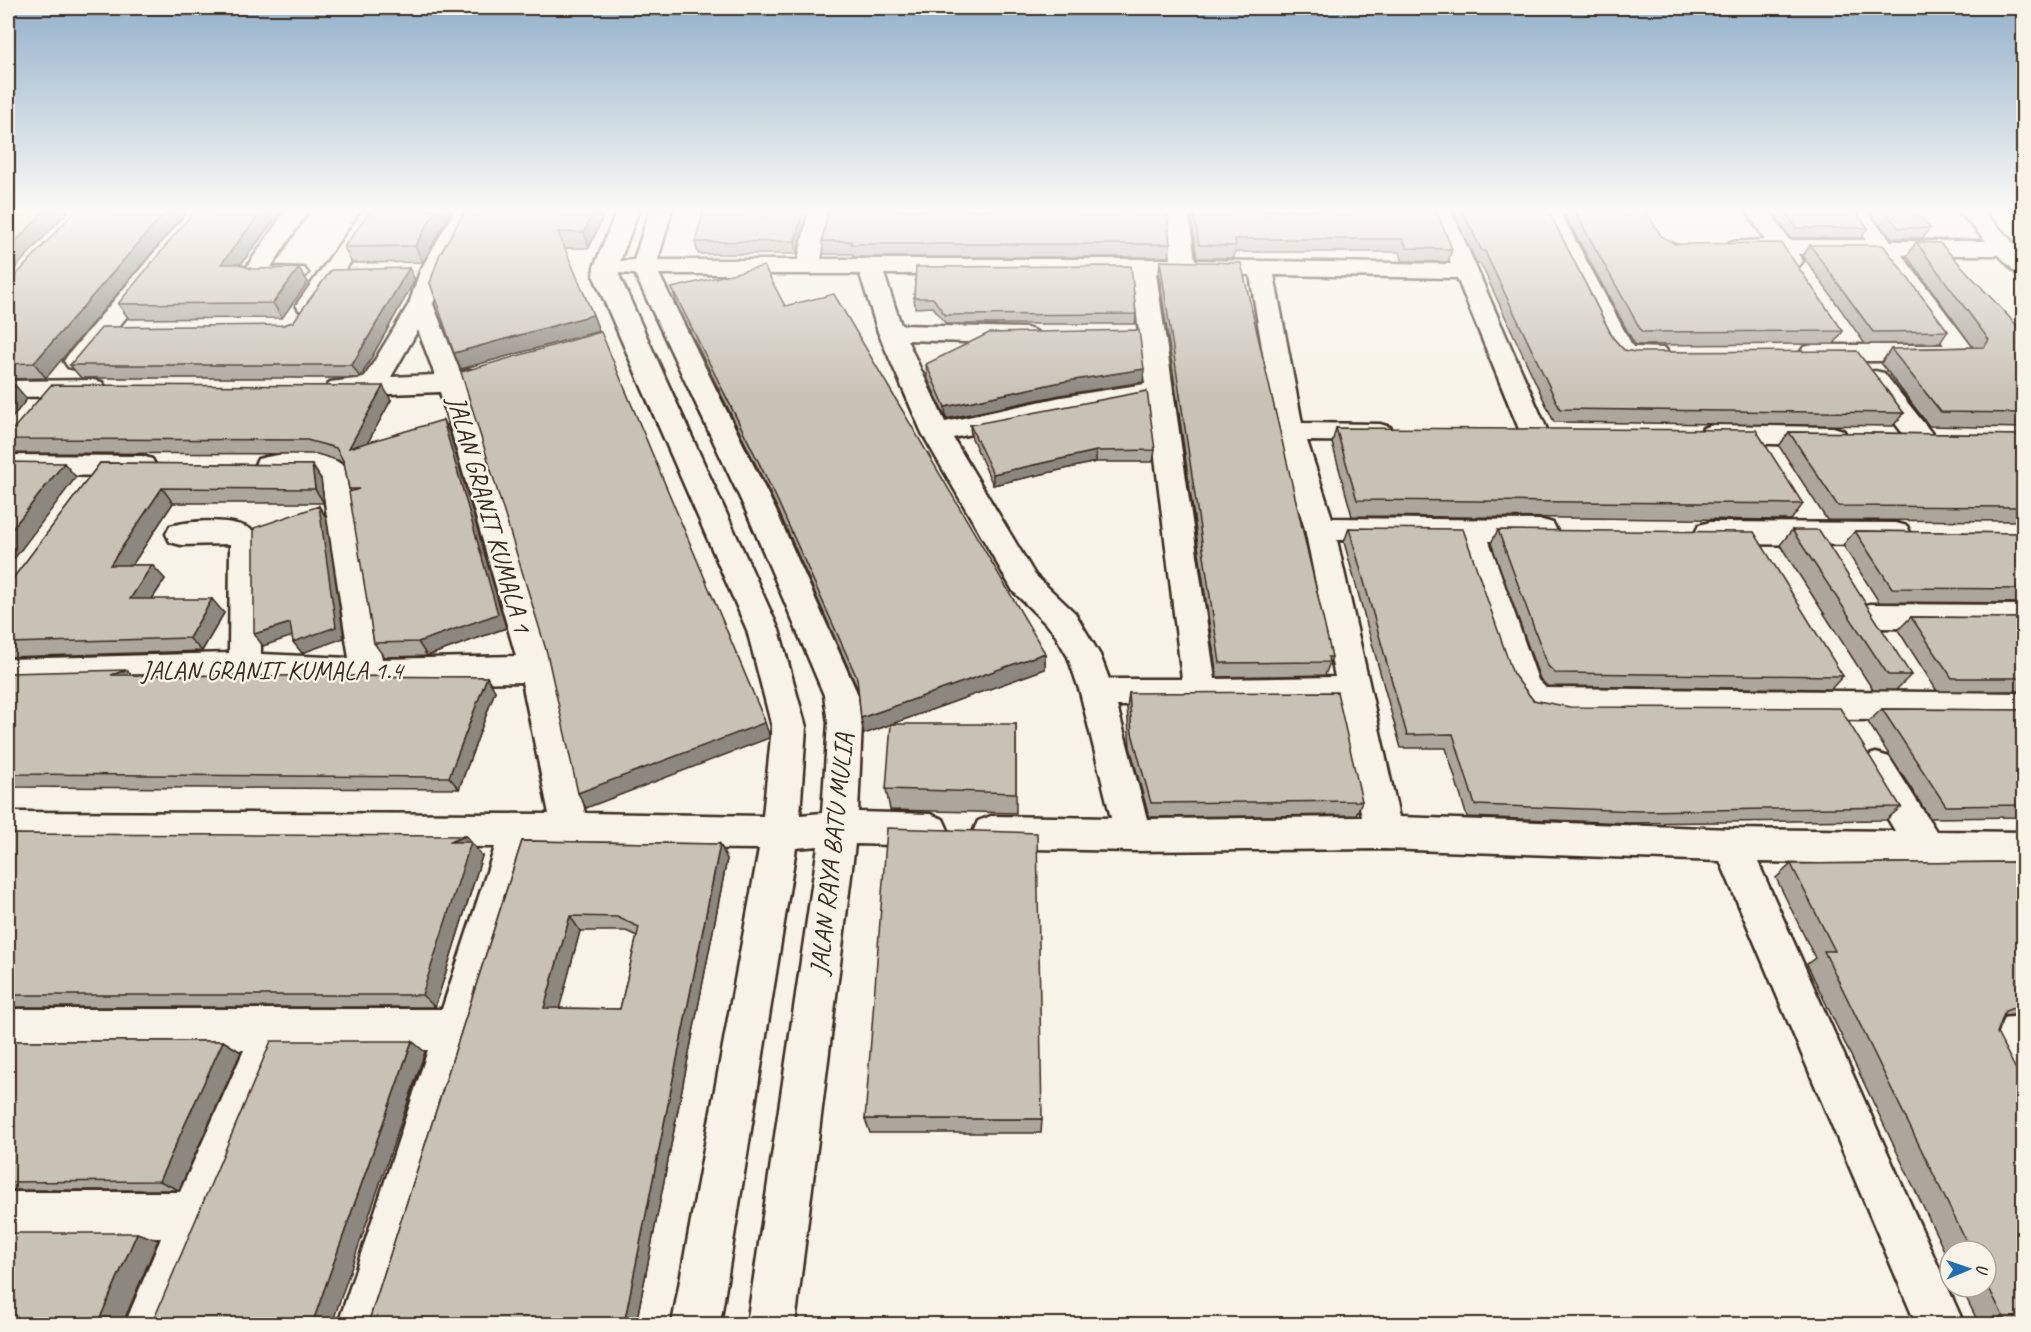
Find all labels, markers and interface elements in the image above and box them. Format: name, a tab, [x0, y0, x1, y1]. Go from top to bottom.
street label: JALAN GRANIT KUMALA 1	[439, 390, 539, 637]
street label: JALAN GRANIT KUMALA 1.4	[139, 654, 405, 687]
street label: JALAN RAYA BATU MULIA	[802, 731, 861, 978]
north arrow	[1938, 1239, 1998, 1299]
text: U	[1972, 1264, 1992, 1276]

